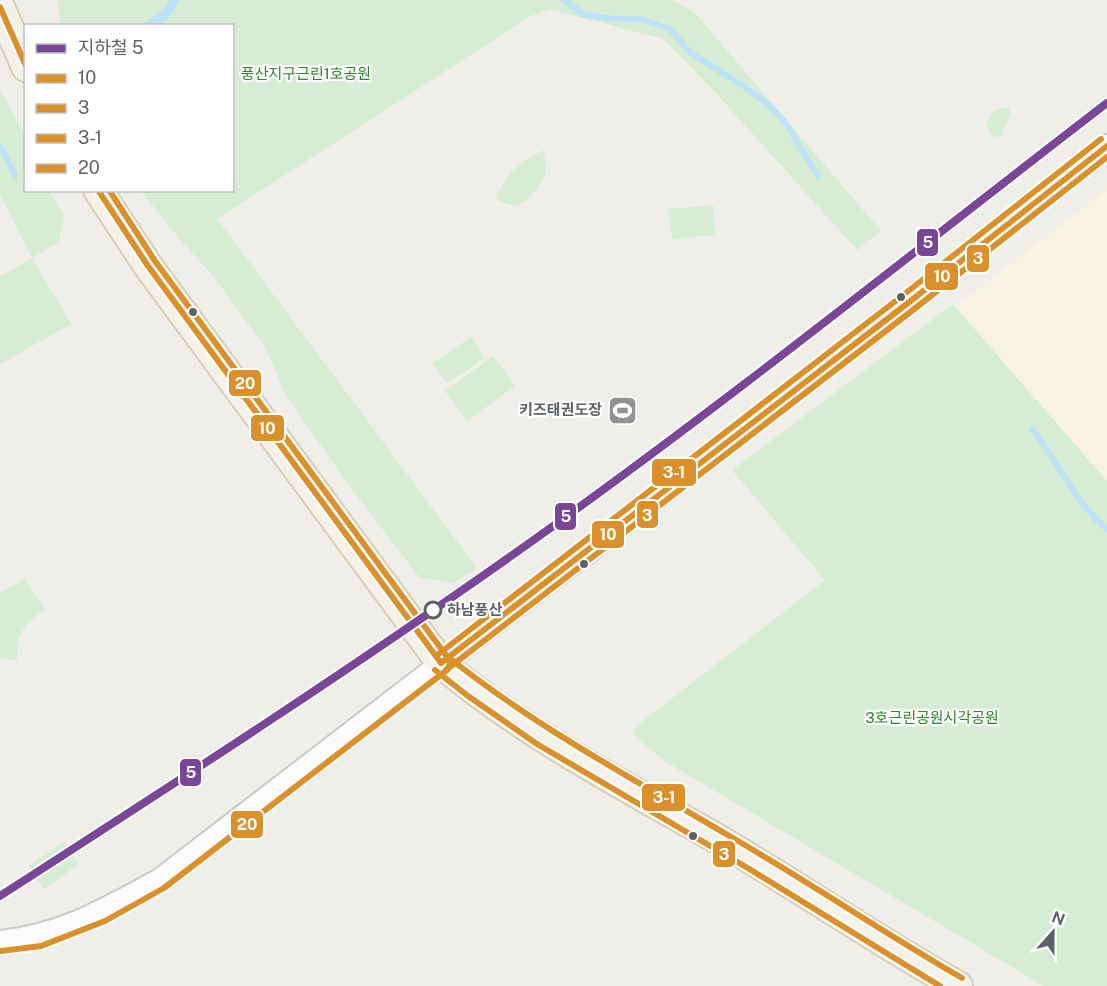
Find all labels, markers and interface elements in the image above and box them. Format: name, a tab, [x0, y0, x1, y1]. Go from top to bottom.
legend	[24, 24, 234, 192]
text: 지하철 5	[78, 37, 144, 58]
park label: 풍산지구근린1호공원	[241, 65, 371, 82]
text: 10	[78, 67, 96, 88]
text: 3	[78, 97, 89, 118]
text: 3-1	[78, 127, 102, 148]
text: 20	[78, 157, 100, 178]
line badge: 5	[916, 228, 939, 257]
text: 5	[923, 233, 934, 252]
line badge: 3	[966, 244, 990, 273]
text: 3	[973, 249, 983, 268]
line badge: 10	[924, 262, 959, 291]
text: 10	[933, 267, 951, 286]
unlabelled marker	[895, 291, 907, 303]
unlabelled marker	[187, 306, 199, 318]
line badge: 20	[228, 369, 262, 397]
text: 20	[235, 374, 255, 393]
sports icon: 키즈태권도장	[607, 394, 639, 426]
place label: 키즈태권도장	[519, 401, 602, 418]
line badge: 10	[250, 414, 285, 442]
text: 10	[258, 419, 276, 438]
line badge: 3-1	[651, 458, 697, 487]
text: 3-1	[663, 463, 685, 482]
line badge: 3	[636, 500, 659, 529]
line badge: 5	[554, 502, 577, 531]
text: 3	[642, 506, 652, 525]
text: 5	[561, 507, 572, 526]
line badge: 10	[591, 520, 625, 549]
text: 10	[599, 525, 617, 544]
unlabelled marker	[578, 558, 590, 570]
marker: 하남풍산	[424, 601, 442, 619]
place label: 하남풍산	[447, 601, 502, 618]
park label: 3호근린공원시각공원	[865, 709, 999, 726]
line badge: 5	[179, 758, 202, 787]
text: 5	[186, 763, 197, 782]
line badge: 3-1	[641, 783, 686, 812]
text: 3-1	[653, 788, 675, 807]
line badge: 20	[230, 810, 264, 839]
text: 20	[237, 815, 257, 834]
unlabelled marker	[687, 830, 699, 842]
line badge: 3	[712, 840, 736, 868]
text: 3	[719, 845, 729, 864]
north arrow	[1023, 902, 1083, 962]
text: N	[1049, 907, 1067, 930]

